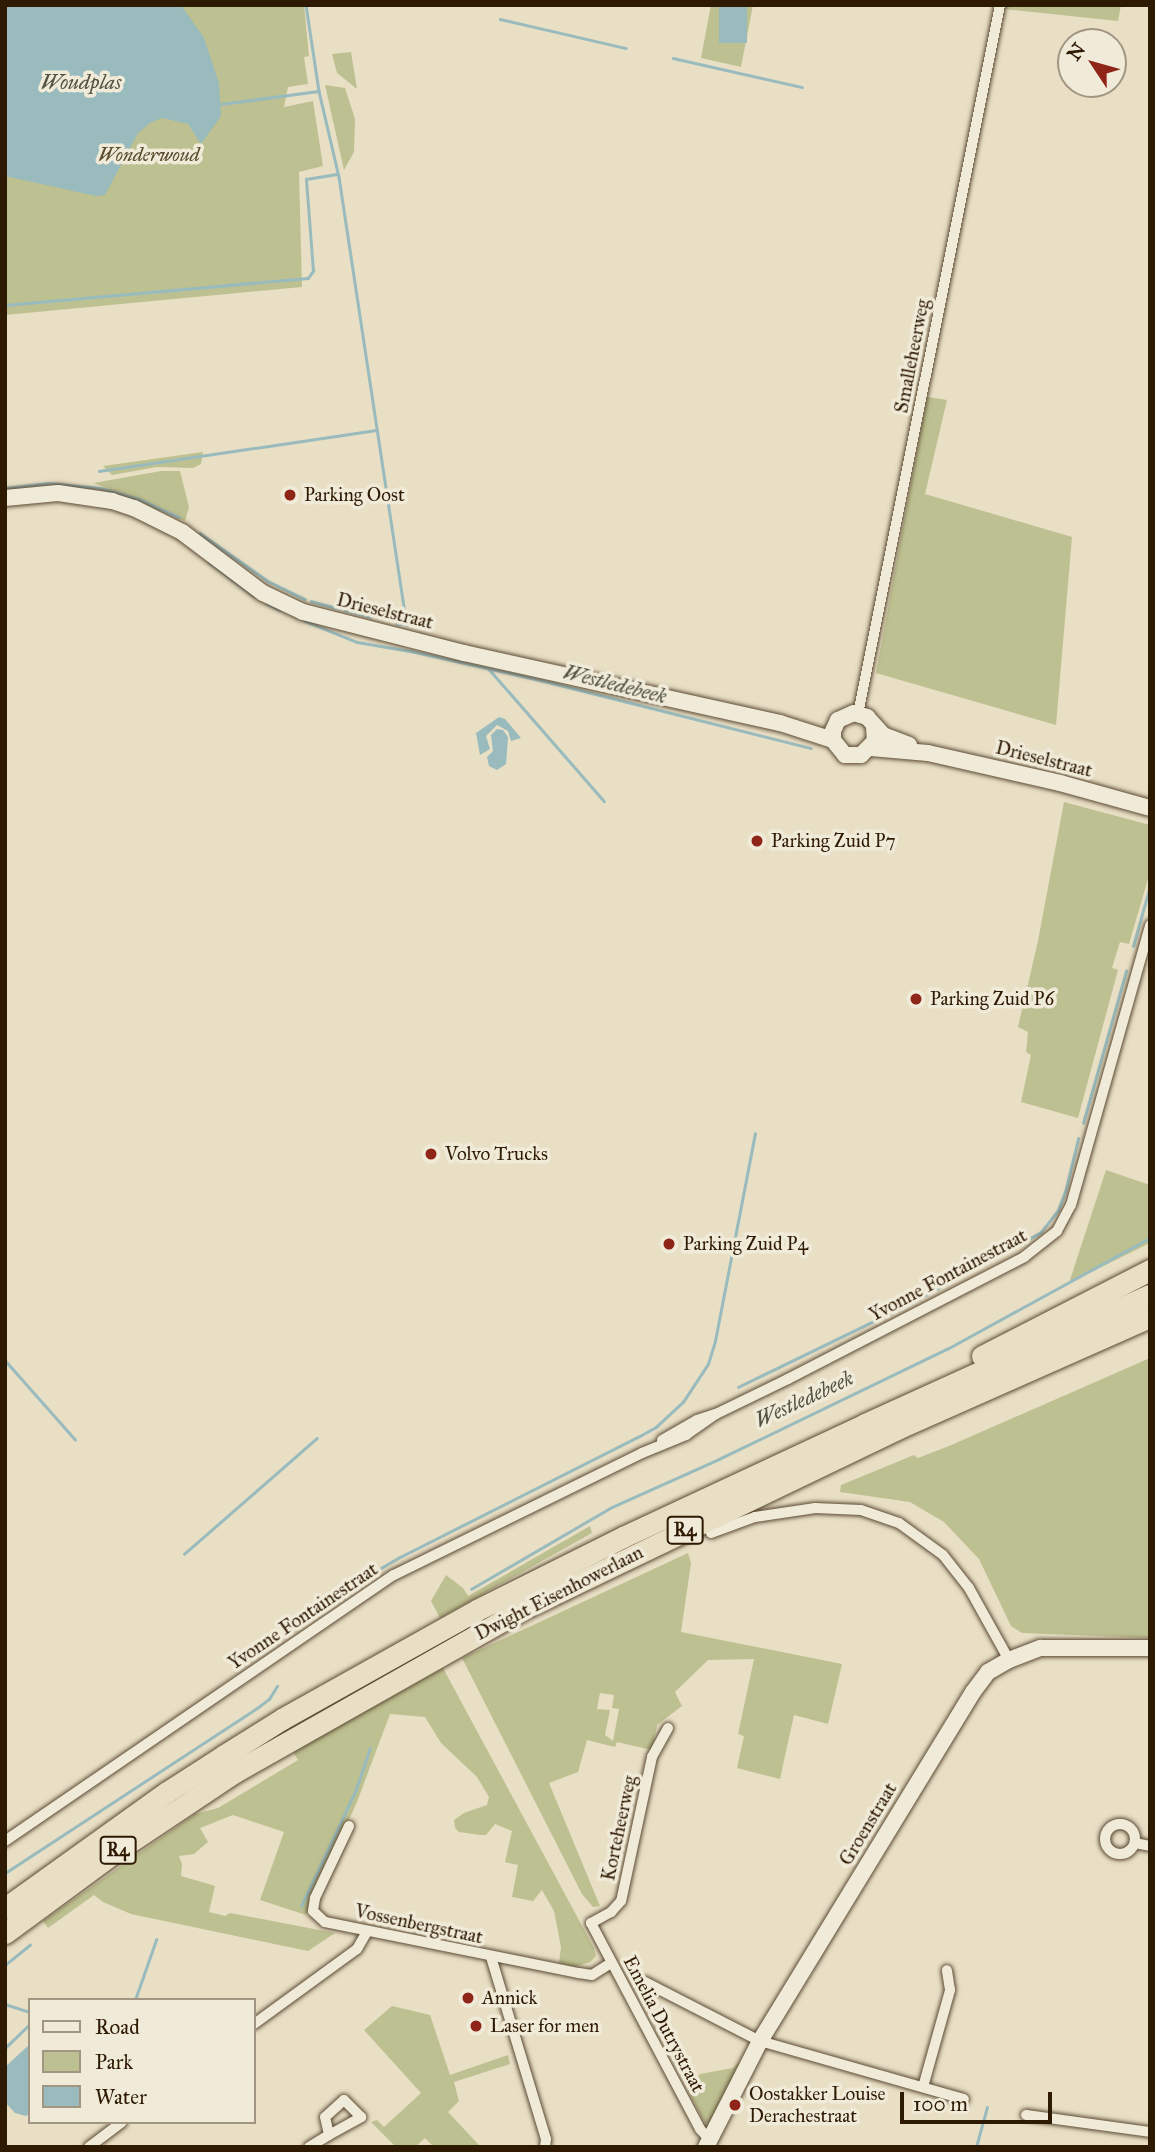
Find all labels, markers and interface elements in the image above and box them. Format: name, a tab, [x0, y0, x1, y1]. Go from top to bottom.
north arrow	[1057, 28, 1127, 98]
text: N	[1062, 38, 1090, 65]
water label: Woudplas	[41, 69, 121, 95]
park label: Wonderwoud	[98, 144, 200, 166]
street label: Smalleheerweg	[890, 297, 934, 415]
place label: Parking Oost	[304, 484, 405, 506]
marker: Parking Oost	[282, 487, 298, 503]
street label: Drieselstraat	[334, 588, 436, 634]
water label: Westledebeek	[561, 659, 669, 709]
street label: Drieselstraat	[993, 736, 1095, 782]
place label: Parking Zuid P7	[771, 830, 896, 852]
marker: Parking Zuid P7	[749, 833, 765, 849]
place label: Parking Zuid P6	[930, 988, 1054, 1010]
marker: Parking Zuid P6	[908, 991, 924, 1007]
place label: Volvo Trucks	[445, 1143, 548, 1165]
marker: Volvo Trucks	[423, 1146, 439, 1162]
street label: Yvonne Fontainestraat	[865, 1224, 1031, 1326]
place label: Parking Zuid P4	[683, 1233, 808, 1255]
marker: Parking Zuid P4	[661, 1236, 677, 1252]
water label: Westledebeek	[751, 1365, 857, 1433]
road number: R4	[666, 1516, 704, 1545]
street label: Dwight Eisenhowerlaan	[471, 1541, 647, 1645]
street label: Yvonne Fontainestraat	[224, 1558, 382, 1674]
street label: Korteheerweg	[597, 1773, 641, 1883]
street label: Groenstraat	[834, 1779, 902, 1869]
road number: R4	[99, 1836, 137, 1864]
street label: Vossenbergstraat	[353, 1899, 485, 1949]
street label: Emelia Dutrystraat	[618, 1952, 710, 2096]
place label: Annick	[482, 1987, 537, 2009]
marker: Annick	[460, 1990, 476, 2006]
legend	[28, 1998, 256, 2124]
text: Road	[95, 2014, 140, 2040]
place label: Laser for men	[490, 2015, 599, 2037]
marker: Laser for men	[468, 2018, 484, 2034]
text: Park	[95, 2049, 133, 2075]
scale bar	[903, 2078, 1055, 2122]
place label: Oostakker Louise Derachestraat	[749, 2083, 885, 2127]
text: Water	[95, 2084, 147, 2110]
text: 100 m	[913, 2091, 968, 2117]
marker: Oostakker Louise Derachestraat	[727, 2097, 743, 2113]

